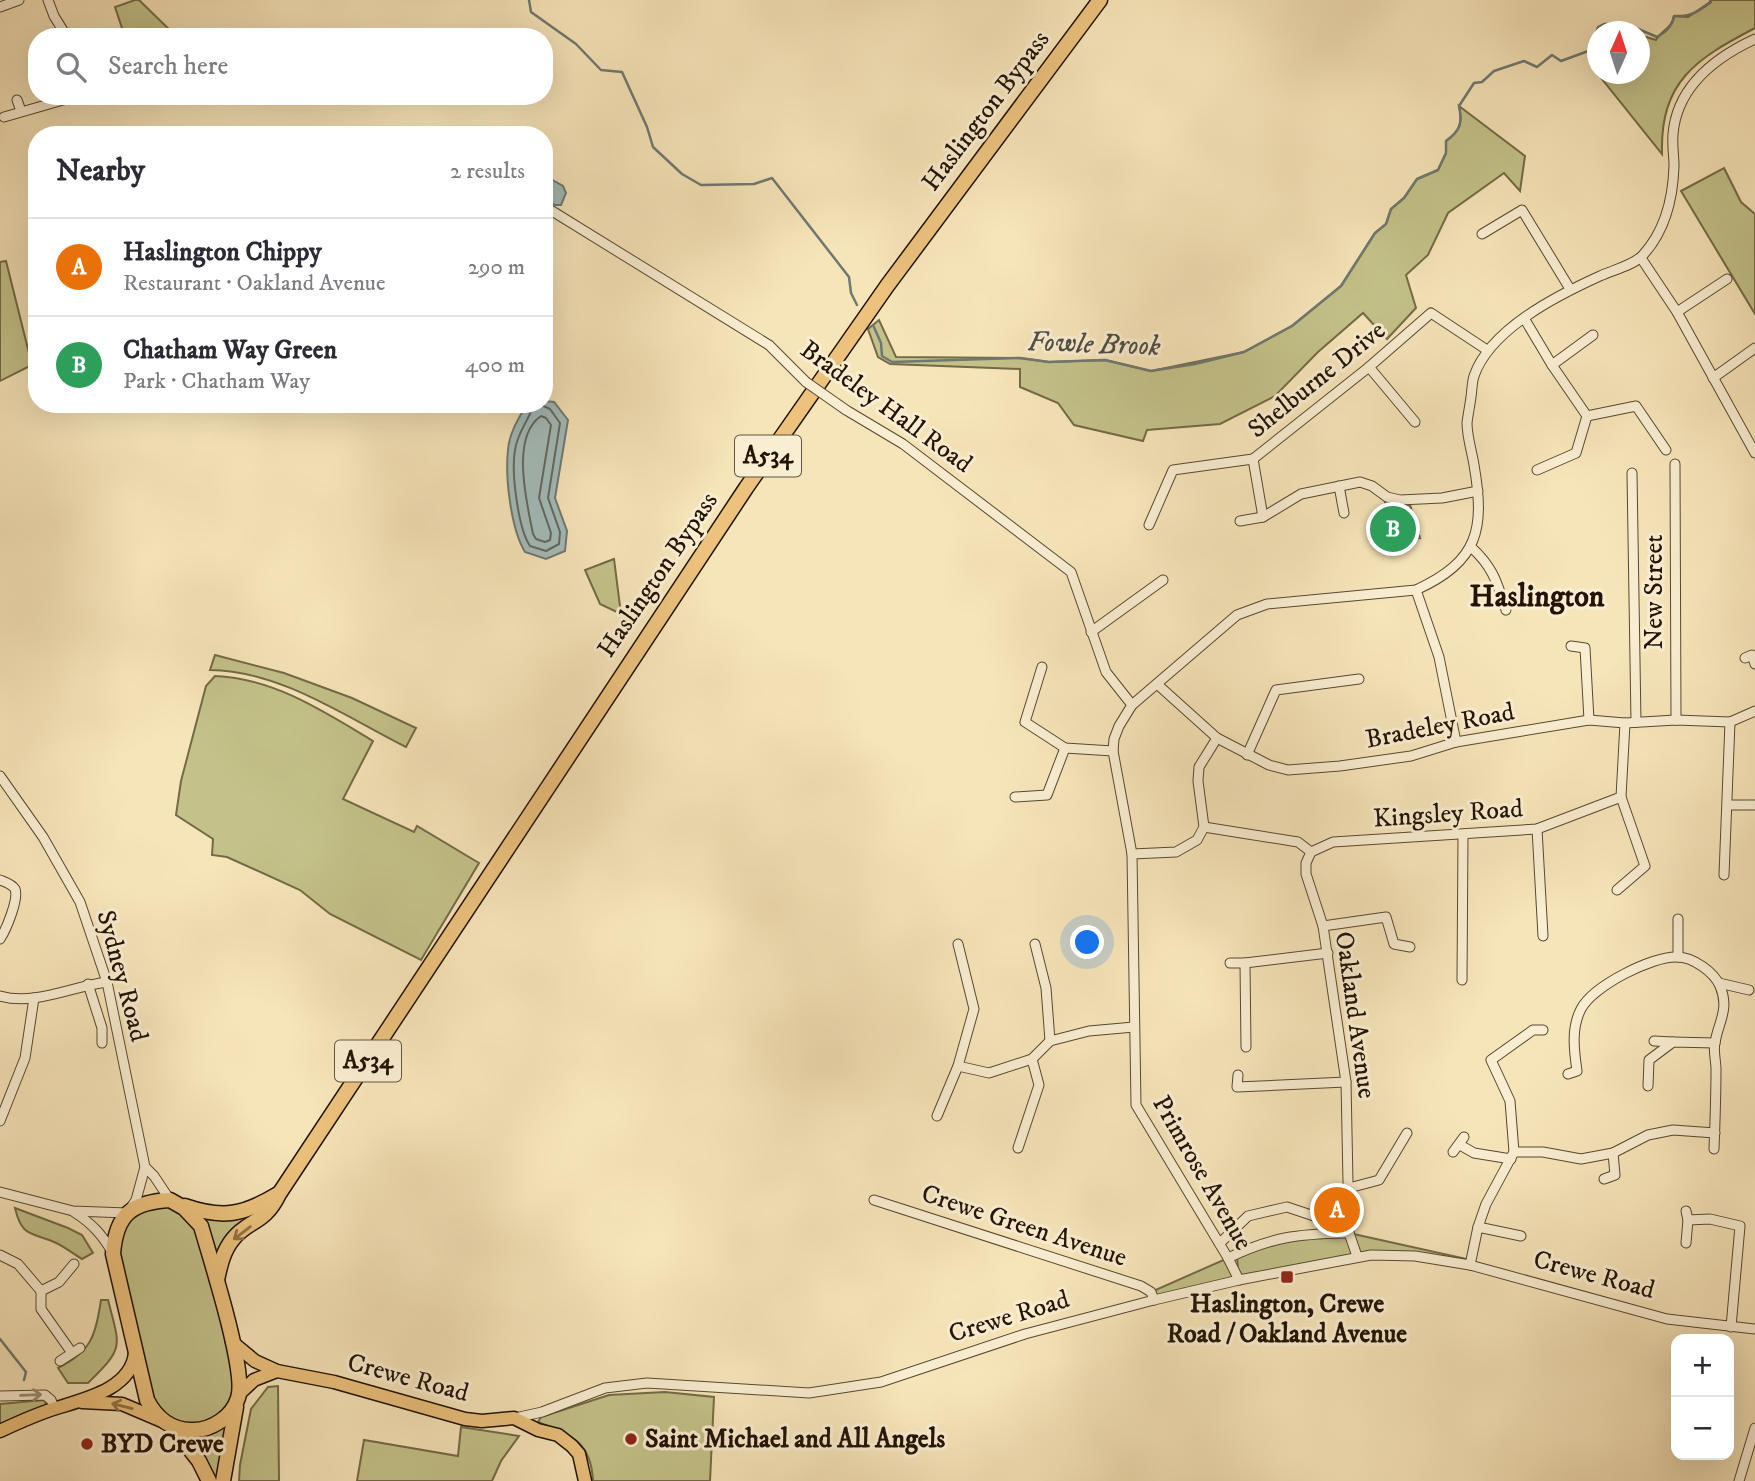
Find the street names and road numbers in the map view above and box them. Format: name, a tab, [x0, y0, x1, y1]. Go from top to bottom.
street label: Haslington Bypass	[915, 24, 1057, 198]
street label: Shelburne Drive	[1241, 314, 1393, 446]
street label: Bradeley Hall Road	[793, 333, 979, 481]
road number: A534	[735, 435, 801, 476]
street label: Haslington Bypass	[590, 486, 726, 664]
street label: New Street	[1638, 534, 1671, 650]
street label: Bradeley Road	[1363, 695, 1517, 757]
street label: Kingsley Road	[1372, 792, 1524, 836]
street label: Sydney Road	[89, 907, 155, 1045]
street label: Oakland Avenue	[1327, 929, 1383, 1101]
road number: A534	[335, 1041, 401, 1082]
street label: Primrose Avenue	[1144, 1090, 1260, 1256]
street label: Crewe Green Avenue	[917, 1177, 1131, 1275]
street label: Crewe Road	[1530, 1243, 1658, 1307]
street label: Crewe Road	[945, 1283, 1073, 1351]
street label: Crewe Road	[344, 1346, 472, 1410]

